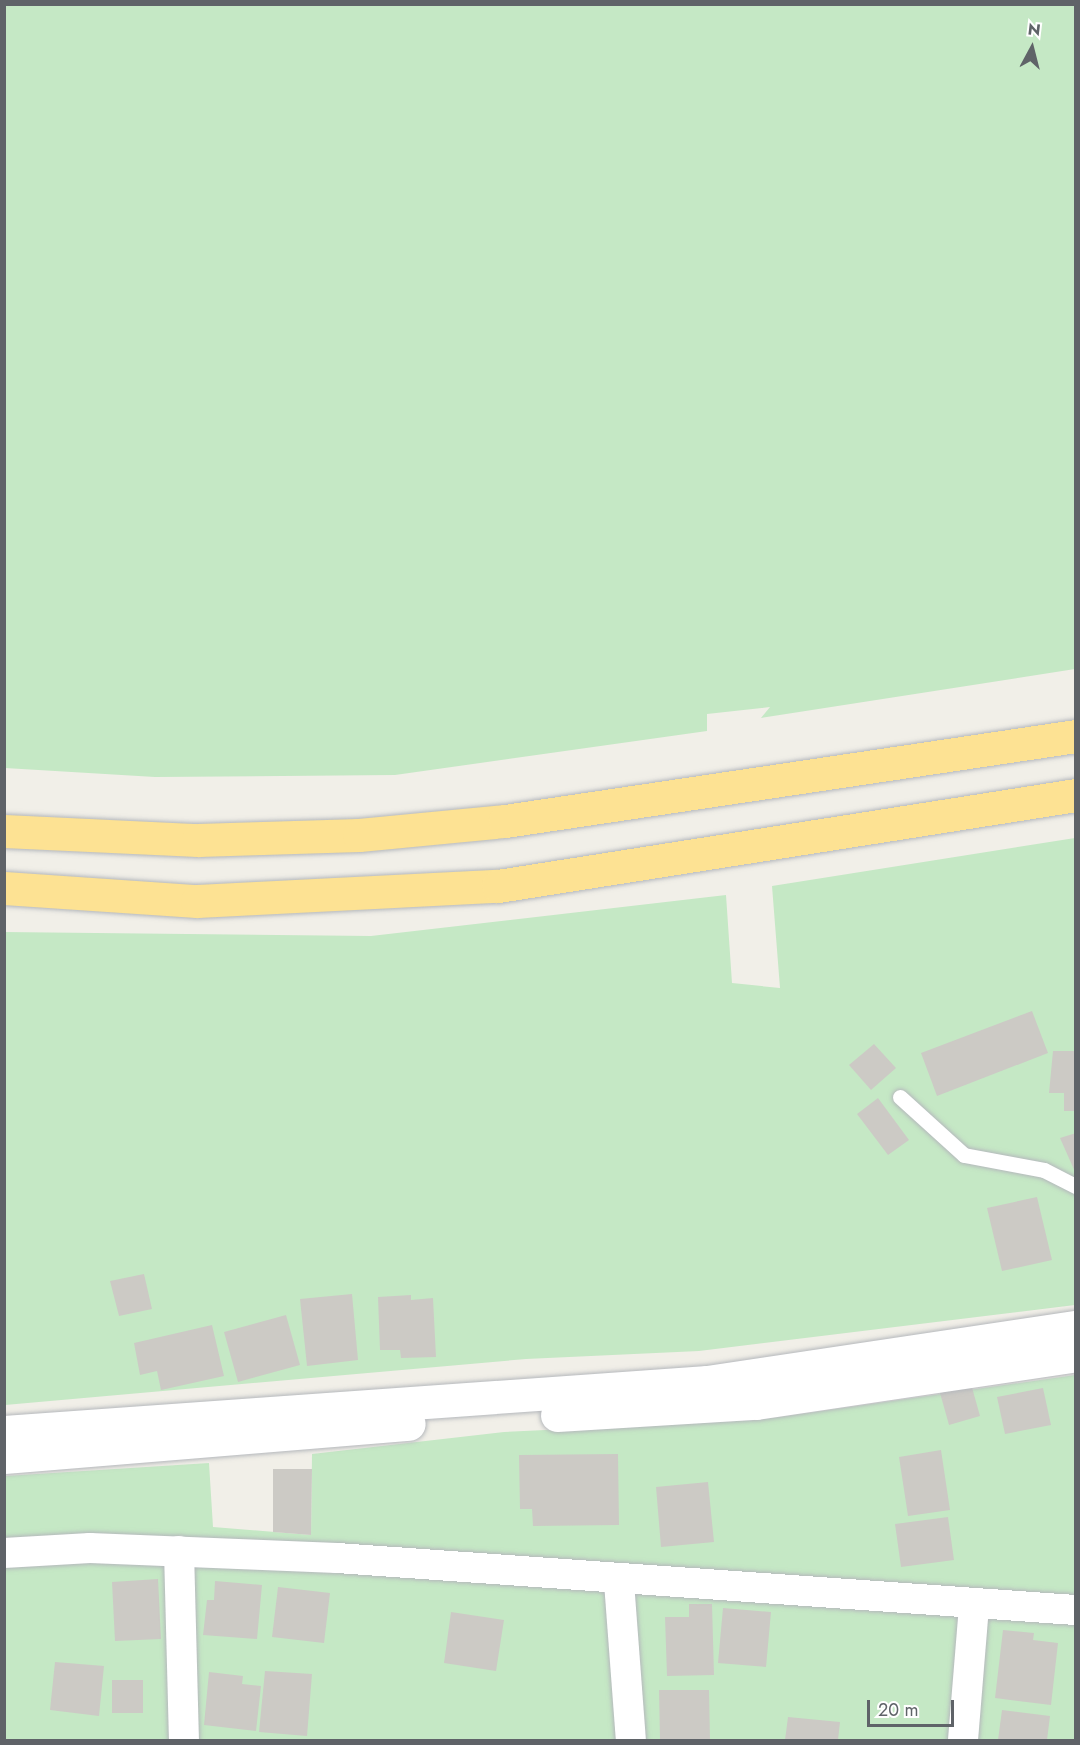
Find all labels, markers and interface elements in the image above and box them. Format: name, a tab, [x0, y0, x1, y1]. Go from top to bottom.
text: N	[1027, 17, 1042, 42]
north arrow	[1002, 18, 1062, 78]
scale bar	[870, 1688, 957, 1726]
text: 20 m	[878, 1697, 918, 1723]

